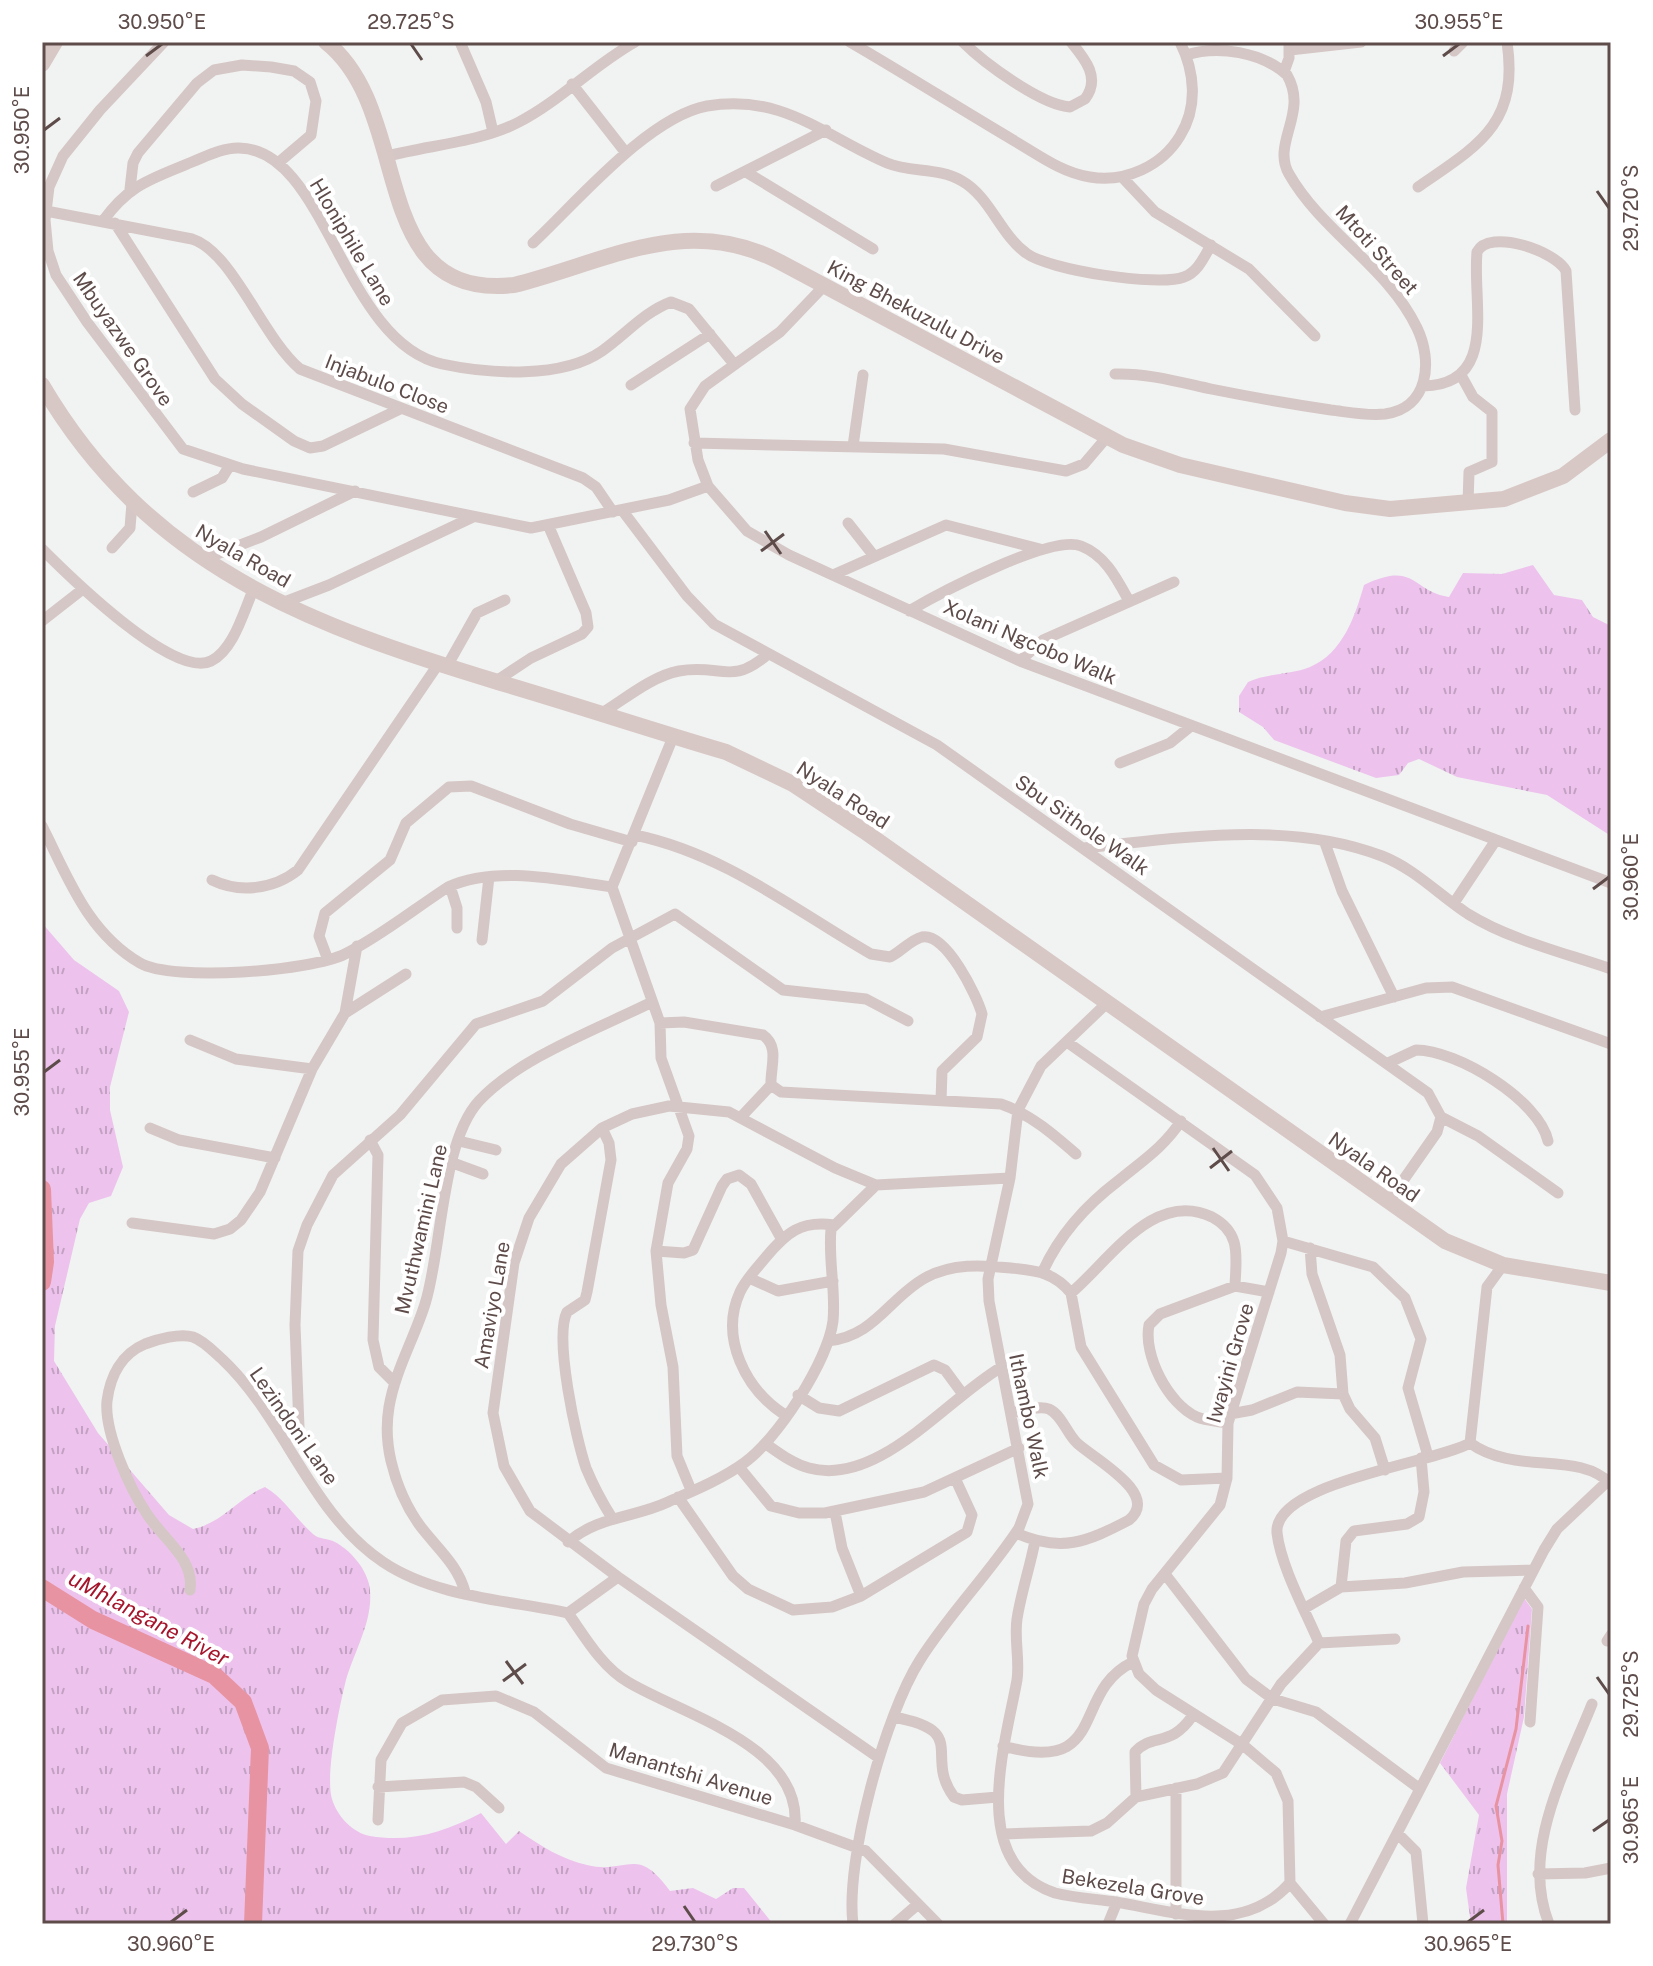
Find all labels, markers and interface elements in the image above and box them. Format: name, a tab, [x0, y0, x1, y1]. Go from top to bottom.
text: 30.950°E	[118, 10, 206, 34]
text: 29.725°S	[367, 10, 455, 34]
text: 30.955°E	[1415, 10, 1504, 34]
text: 30.950°E	[10, 86, 34, 174]
text: 29.720°S	[1619, 165, 1643, 251]
street label: Hloniphile Lane	[305, 174, 399, 310]
street label: Mtoti Street	[1331, 200, 1423, 300]
street label: King Bhekuzulu Drive	[823, 255, 1009, 369]
street label: Mbuyazwe Grove	[68, 267, 178, 411]
street label: Injabulo Close	[322, 349, 452, 419]
street label: Nyala Road	[191, 519, 295, 593]
street label: Xolani Ngcobo Walk	[940, 595, 1120, 689]
street label: Nyala Road	[792, 756, 894, 834]
street label: Sbu Sithole Walk	[1010, 770, 1154, 880]
text: 30.960°E	[1619, 833, 1643, 921]
text: 30.955°E	[10, 1028, 34, 1117]
street label: Nyala Road	[1324, 1127, 1424, 1207]
street label: Mvuthwamini Lane	[390, 1142, 452, 1316]
street label: Amaviyo Lane	[469, 1239, 515, 1371]
street label: Iwayini Grove	[1201, 1300, 1259, 1426]
street label: Ithambo Walk	[1004, 1351, 1054, 1481]
street label: Lezindoni Lane	[245, 1362, 343, 1490]
water label: uMhlangane River	[64, 1565, 234, 1672]
text: 29.725°S	[1619, 1650, 1643, 1738]
street label: Manantshi Avenue	[606, 1738, 776, 1810]
text: 30.965°E	[1619, 1776, 1643, 1864]
street label: Bekezela Grove	[1060, 1864, 1206, 1910]
text: 30.960°E	[127, 1932, 215, 1956]
text: 29.730°S	[652, 1932, 738, 1956]
text: 30.965°E	[1424, 1932, 1512, 1956]

